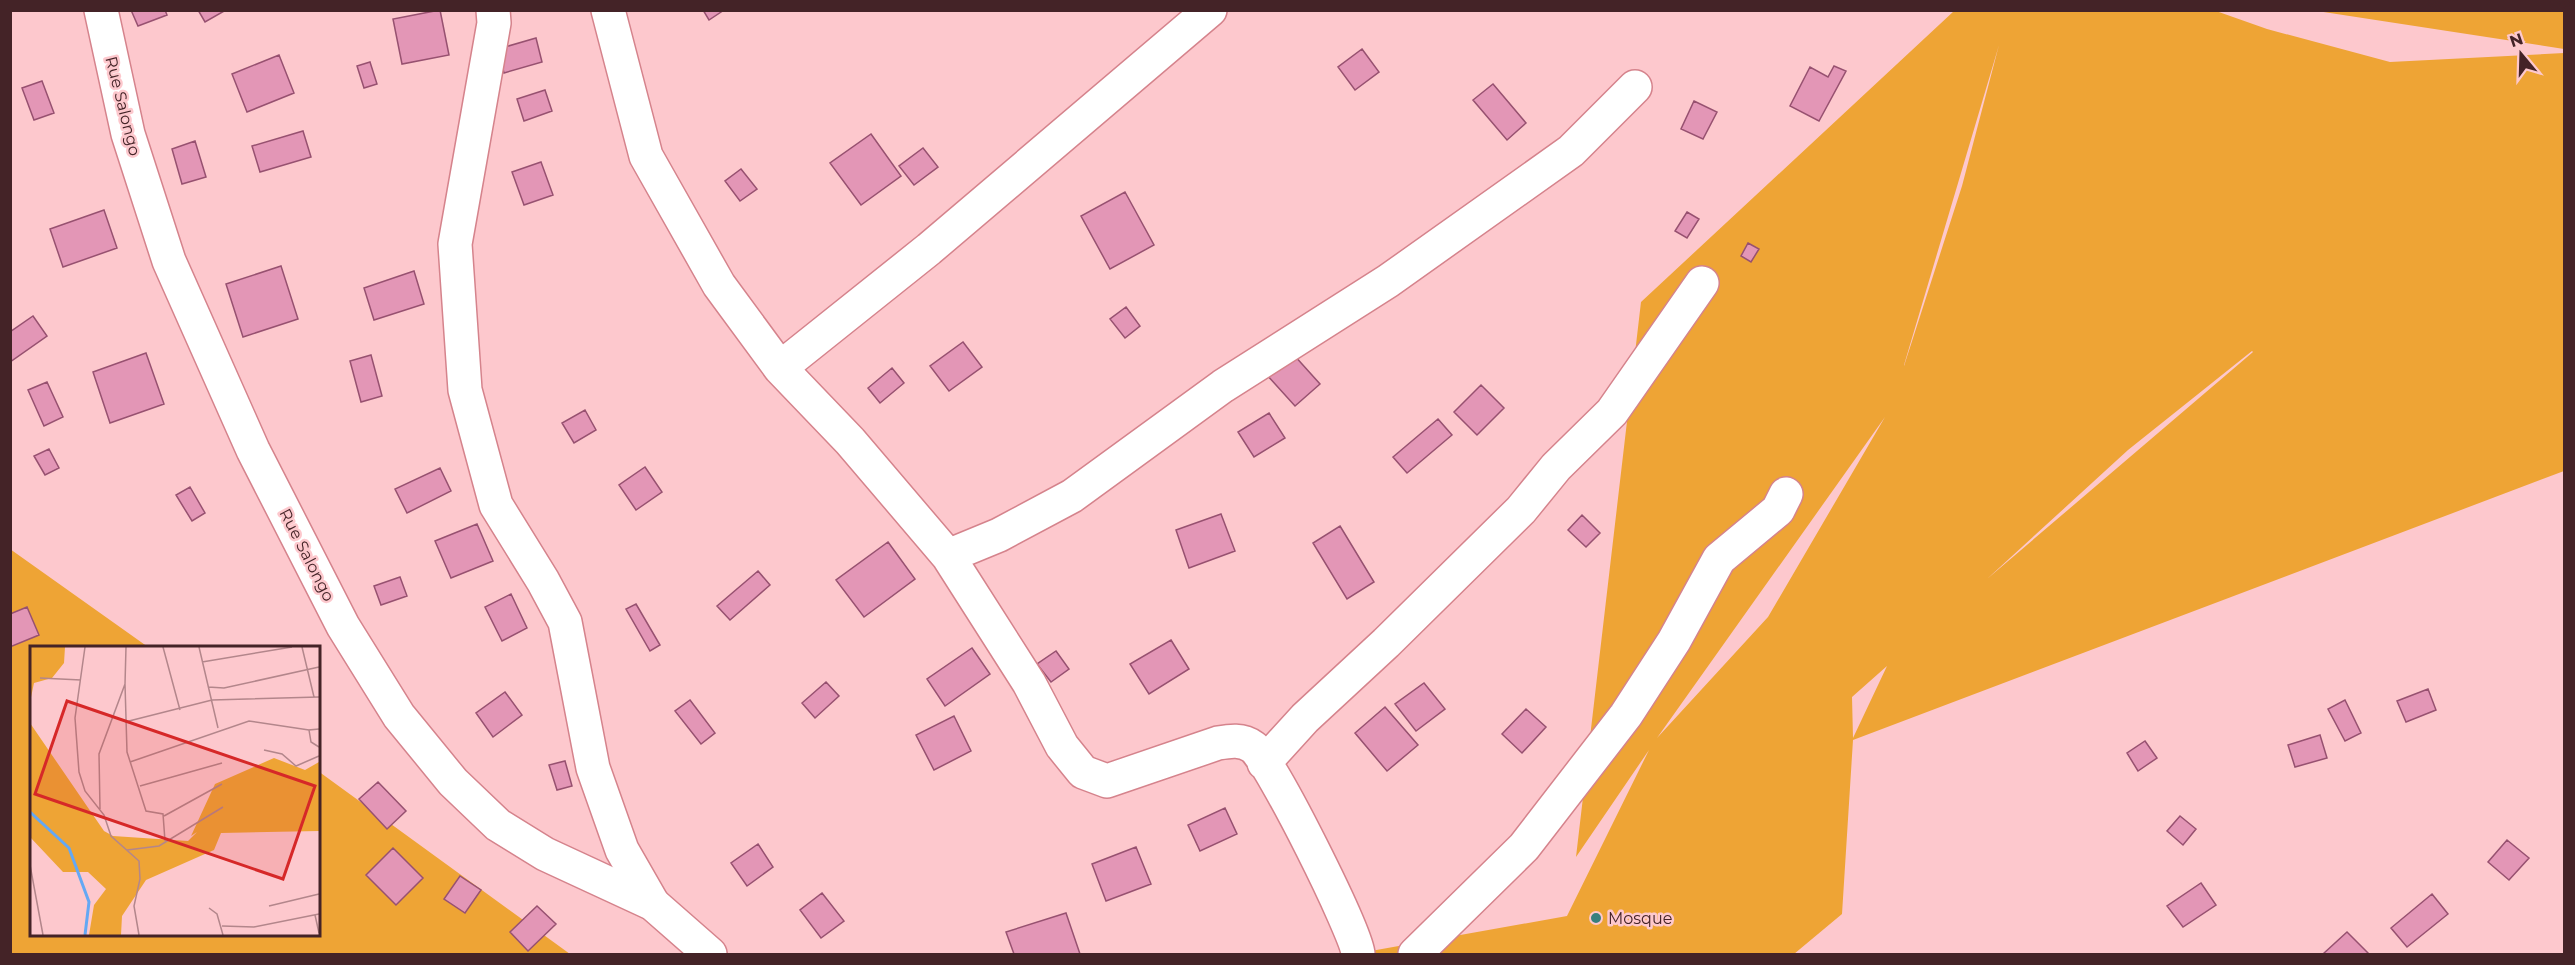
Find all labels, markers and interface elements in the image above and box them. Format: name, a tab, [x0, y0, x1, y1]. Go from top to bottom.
north arrow	[2491, 24, 2551, 84]
text: N	[2507, 29, 2525, 51]
street label: Rue Salongo	[101, 54, 145, 158]
street label: Rue Salongo	[275, 505, 339, 605]
inset map	[30, 646, 320, 935]
place label: Mosque	[1608, 909, 1672, 928]
marker: Mosque	[1589, 911, 1603, 925]

